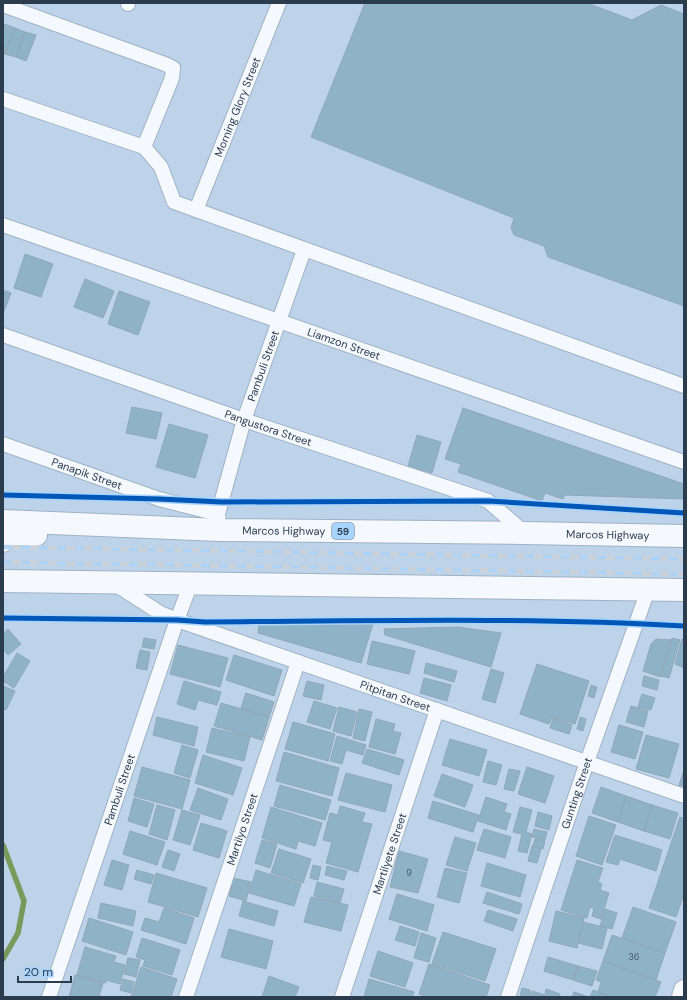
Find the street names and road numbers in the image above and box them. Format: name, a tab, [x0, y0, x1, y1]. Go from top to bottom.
street label: Morning Glory Street	[211, 55, 264, 159]
street label: Liamzon Street	[306, 325, 382, 363]
street label: Pambuli Street	[244, 329, 282, 403]
street label: Pangustora Street	[223, 407, 314, 449]
street label: Panapik Street	[50, 455, 124, 492]
street label: Marcos Highway	[242, 523, 325, 538]
road number: 59	[332, 523, 354, 539]
street label: Marcos Highway	[566, 527, 650, 542]
street label: Pitpitan Street	[358, 677, 432, 714]
street label: Pambuli Street	[101, 752, 138, 827]
street label: Gunting Street	[558, 756, 595, 831]
street label: Martilyo Street	[224, 791, 261, 867]
street label: Martilyete Street	[369, 811, 409, 896]

